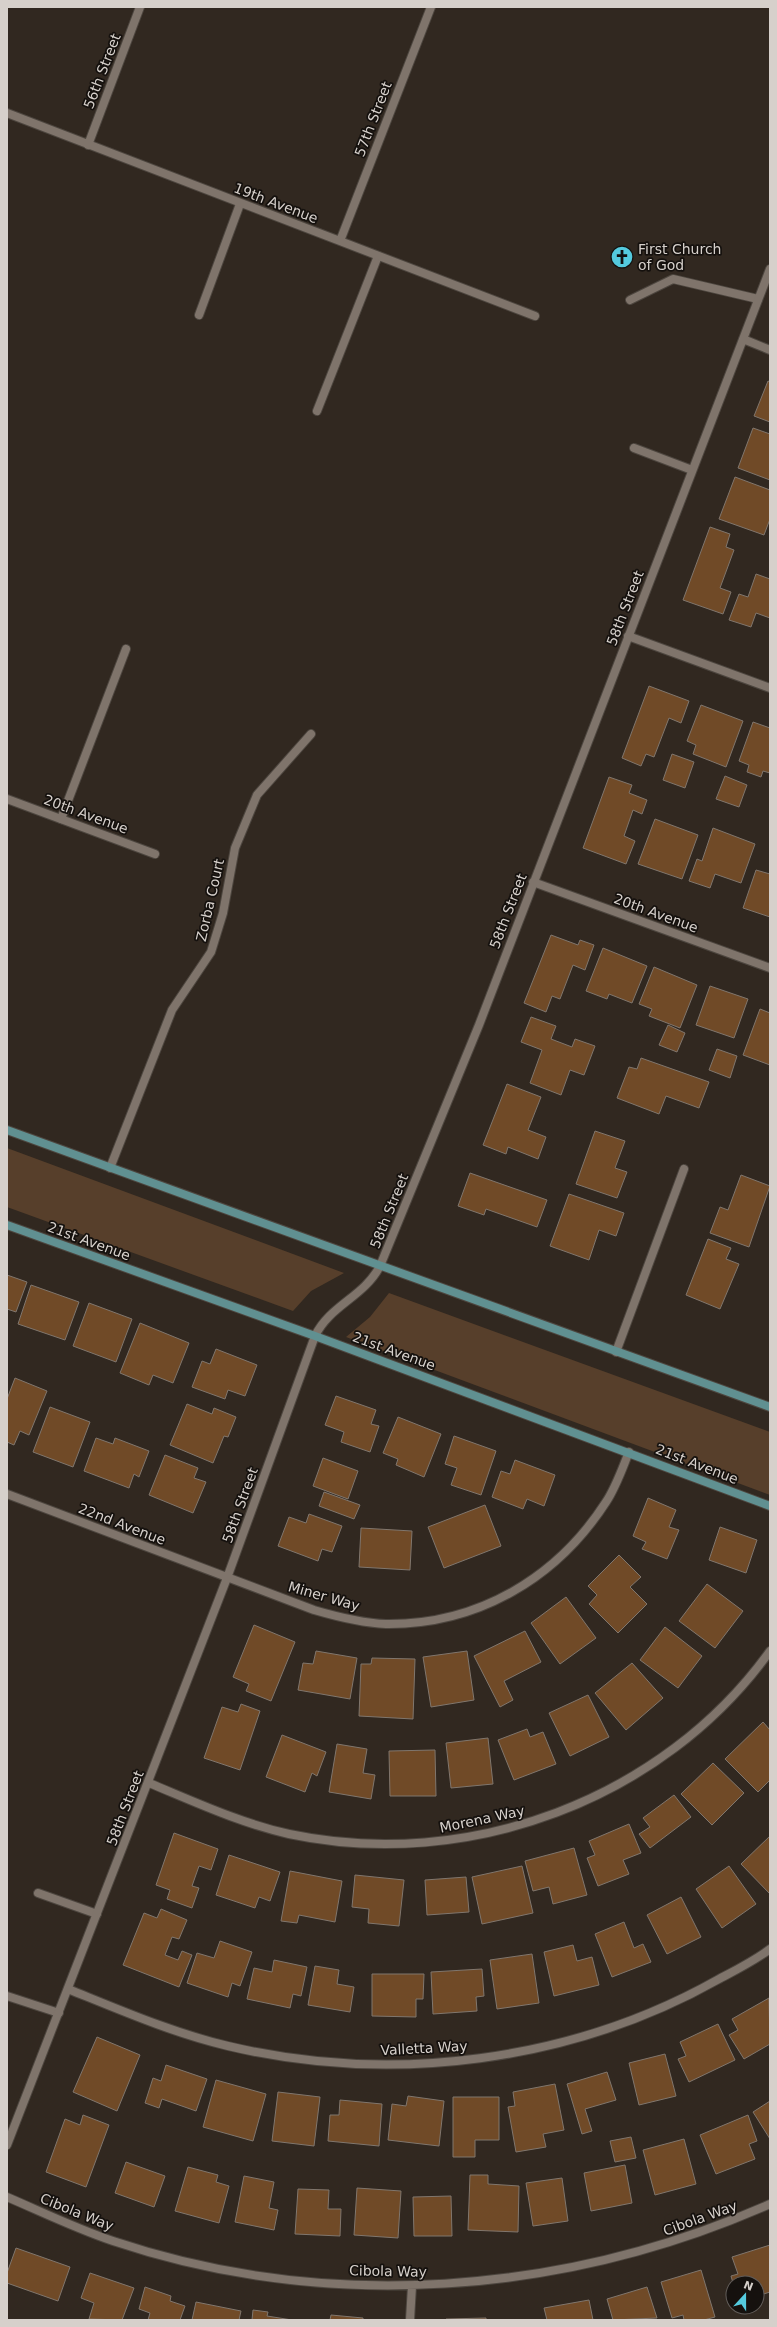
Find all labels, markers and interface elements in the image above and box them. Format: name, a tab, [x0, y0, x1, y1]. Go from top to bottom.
street label: 56th Street	[80, 31, 124, 111]
street label: 57th Street	[351, 79, 395, 159]
street label: 19th Avenue	[232, 180, 320, 226]
place label: First Church of God	[638, 241, 721, 273]
church icon: First Church of God	[609, 244, 635, 270]
street label: 58th Street	[603, 568, 647, 648]
street label: 20th Avenue	[42, 791, 130, 837]
street label: Zorba Court	[193, 857, 227, 943]
street label: 58th Street	[486, 871, 530, 951]
street label: 20th Avenue	[612, 890, 700, 936]
street label: 58th Street	[367, 1171, 411, 1251]
street label: 21st Avenue	[45, 1219, 133, 1263]
street label: 21st Avenue	[350, 1329, 438, 1373]
street label: 21st Avenue	[653, 1441, 741, 1487]
street label: 58th Street	[219, 1465, 261, 1545]
street label: 22nd Avenue	[76, 1500, 168, 1548]
street label: Miner Way	[286, 1578, 362, 1614]
street label: 58th Street	[103, 1768, 147, 1848]
street label: Morena Way	[438, 1802, 526, 1836]
street label: Valletta Way	[380, 2038, 468, 2058]
street label: Cibola Way	[38, 2190, 116, 2234]
street label: Cibola Way	[661, 2197, 739, 2239]
street label: Cibola Way	[349, 2262, 427, 2280]
north arrow	[725, 2275, 765, 2315]
text: N	[742, 2278, 755, 2294]

